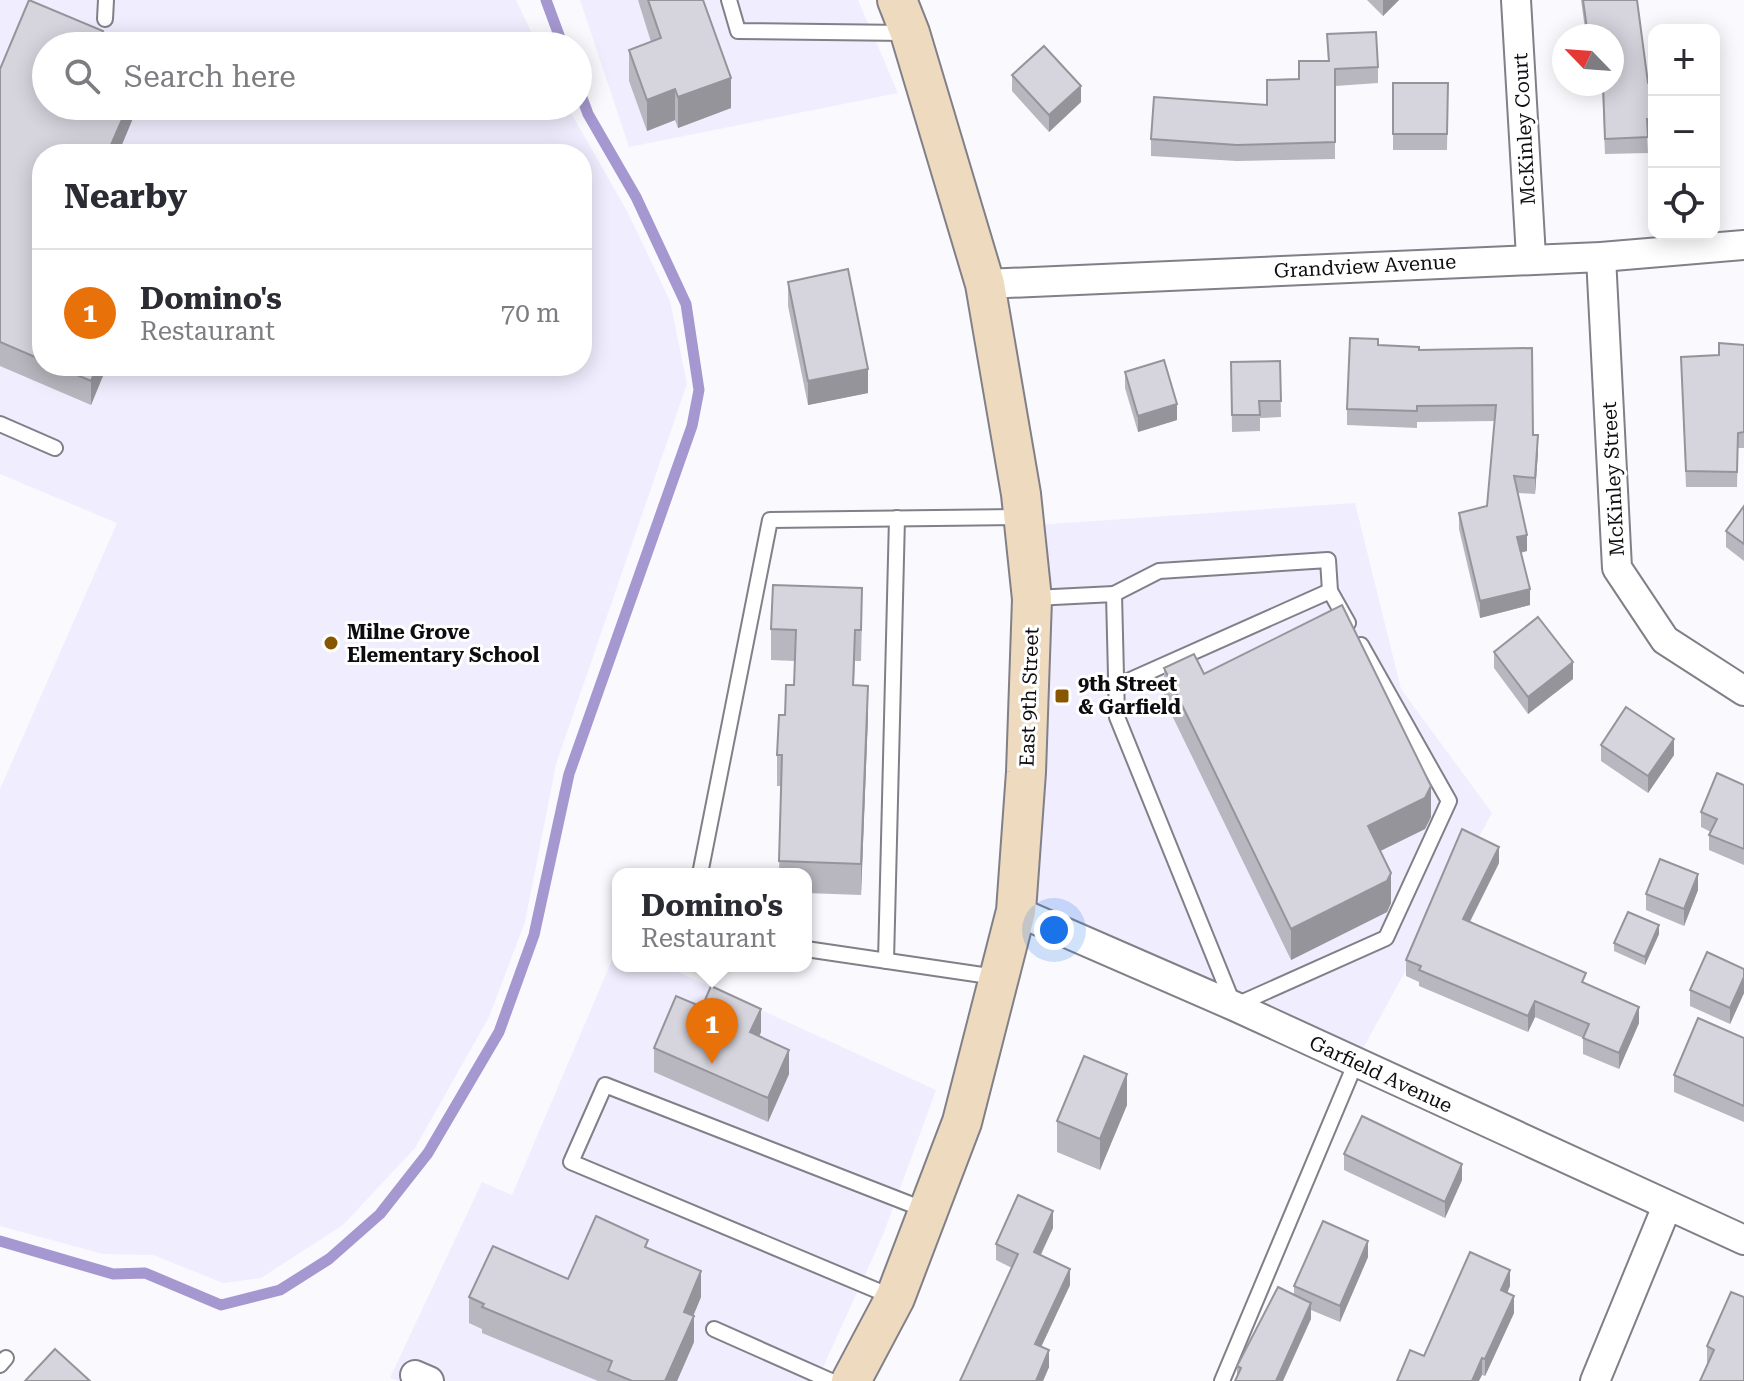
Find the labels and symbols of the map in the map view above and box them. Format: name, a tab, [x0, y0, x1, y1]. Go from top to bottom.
north arrow	[1552, 24, 1624, 96]
street label: McKinley Court	[1508, 52, 1540, 206]
street label: Grandview Avenue	[1273, 249, 1457, 283]
street label: McKinley Street	[1597, 401, 1629, 557]
place label: Milne Grove Elementary School	[347, 620, 540, 667]
street label: East 9th Street	[1015, 626, 1043, 767]
marker: Milne Grove Elementary School	[322, 634, 340, 652]
place label: 9th Street & Garfield	[1078, 672, 1181, 719]
marker: 9th Street & Garfield	[1053, 687, 1071, 705]
your location	[1034, 910, 1074, 950]
pin: 1	[686, 998, 738, 1064]
street label: Garfield Avenue	[1306, 1030, 1456, 1118]

